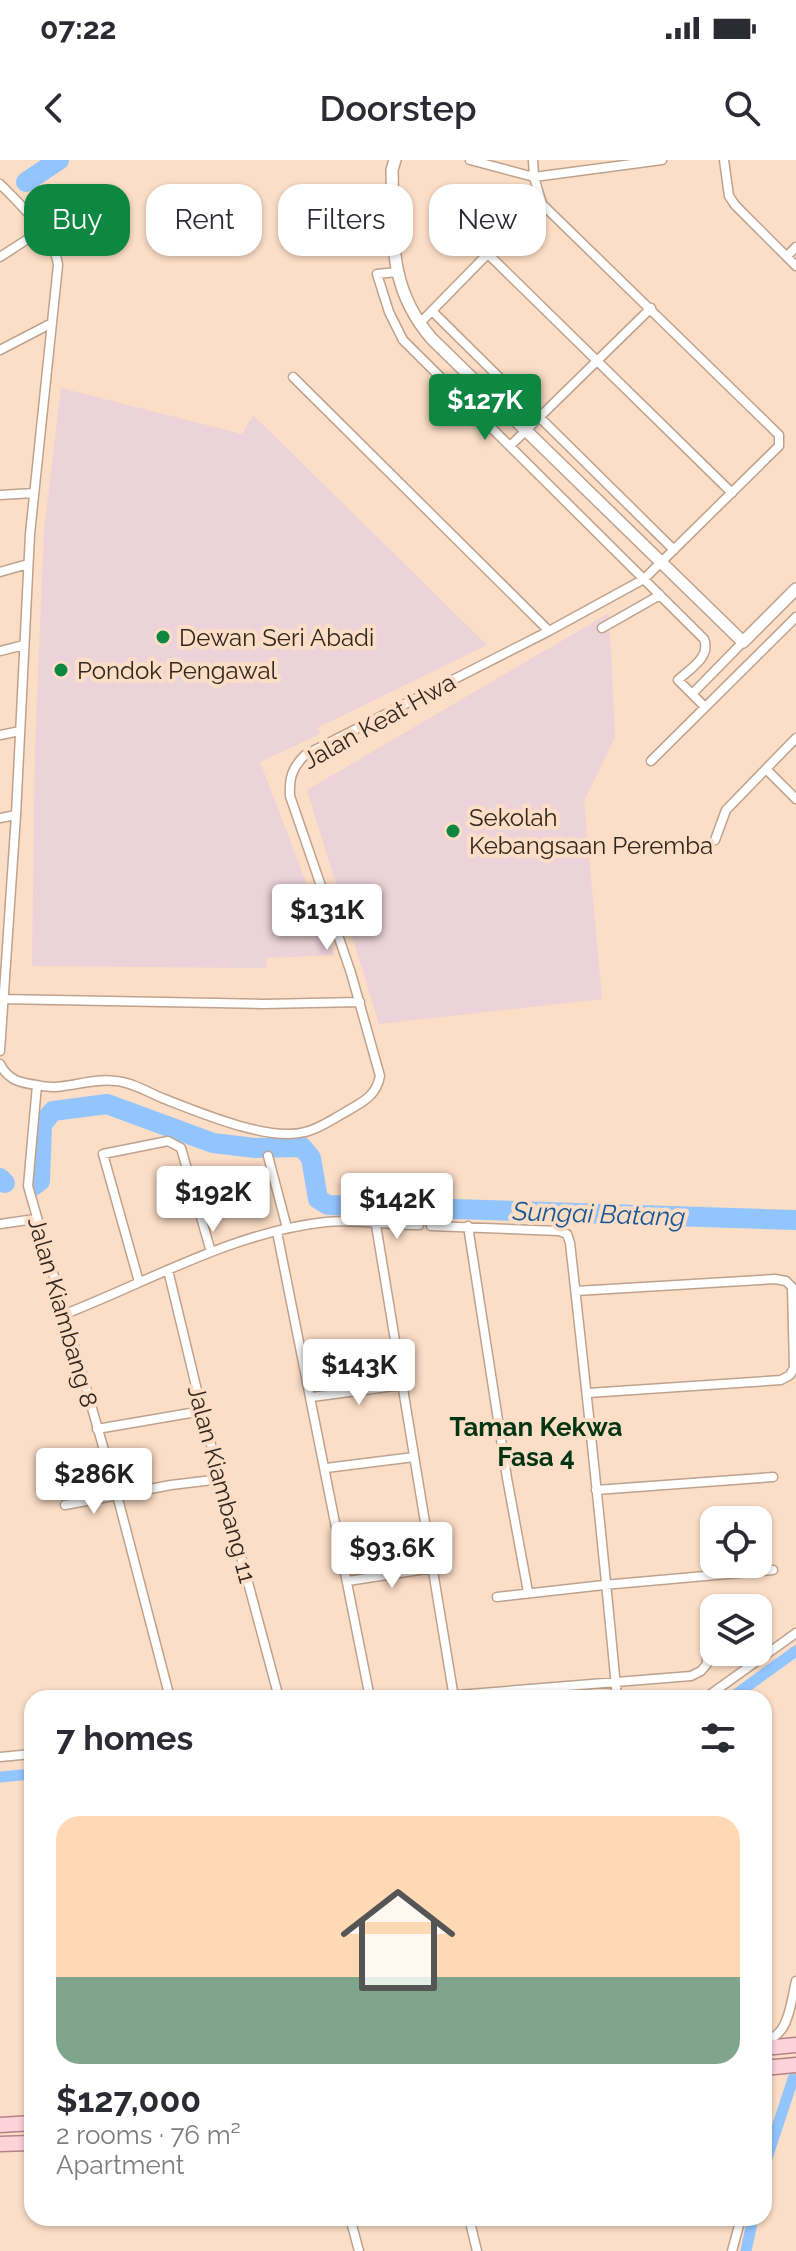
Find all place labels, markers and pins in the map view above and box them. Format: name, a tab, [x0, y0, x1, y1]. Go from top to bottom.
pin: $127K	[429, 374, 541, 442]
place label: Dewan Seri Abadi	[179, 623, 374, 652]
marker: Dewan Seri Abadi	[154, 628, 172, 646]
place label: Pondok Pengawal	[77, 656, 278, 685]
marker: Pondok Pengawal	[52, 661, 70, 679]
place label: Sekolah Kebangsaan Peremba	[469, 803, 713, 860]
marker: Sekolah Kebangsaan Peremba	[444, 822, 462, 840]
pin: $131K	[271, 884, 383, 952]
pin: $192K	[157, 1166, 269, 1234]
pin: $142K	[341, 1173, 453, 1241]
pin: $143K	[303, 1339, 415, 1407]
pin: $286K	[38, 1448, 150, 1516]
pin: $93.6K	[327, 1522, 457, 1590]

